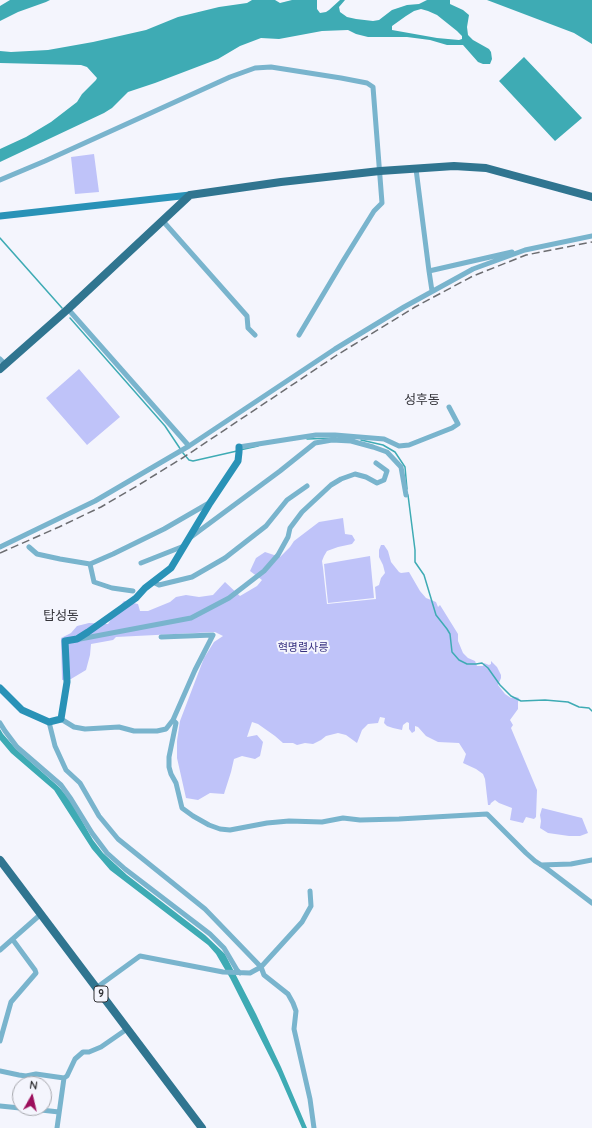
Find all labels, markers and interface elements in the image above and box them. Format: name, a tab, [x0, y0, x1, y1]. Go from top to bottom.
district label: 성후동	[404, 392, 440, 408]
district label: 탑성동	[43, 608, 79, 624]
park label: 혁명렬사릉	[278, 641, 328, 655]
road number: 9	[94, 986, 108, 1002]
north arrow	[12, 1076, 52, 1116]
text: N	[29, 1078, 39, 1093]

